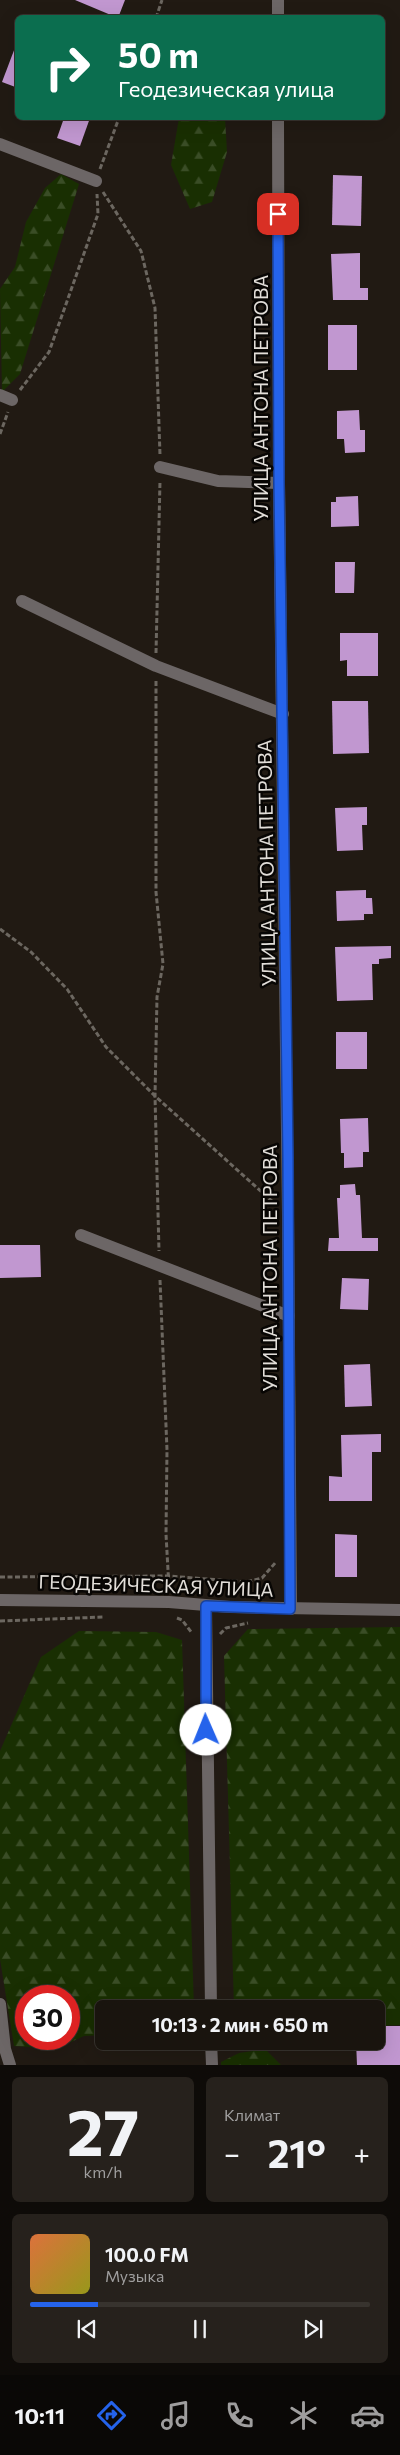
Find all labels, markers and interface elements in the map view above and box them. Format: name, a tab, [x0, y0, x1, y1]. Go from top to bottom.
text: 50 m	[118, 32, 199, 75]
icon: right	[35, 35, 100, 100]
text: Геодезическая улица	[118, 75, 334, 102]
pin	[257, 193, 299, 235]
icon: arrive	[264, 200, 292, 228]
street label: УЛИЦА АНТОНА ПЕТРОВА	[249, 275, 272, 521]
street label: УЛИЦА АНТОНА ПЕТРОВА	[252, 739, 280, 987]
street label: УЛИЦА АНТОНА ПЕТРОВА	[258, 1145, 281, 1391]
street label: ГЕОДЕЗИЧЕСКАЯ УЛИЦА	[38, 1569, 274, 1601]
position arrow	[179, 1703, 231, 1755]
speed limit sign: 30	[15, 1985, 80, 2050]
text: 10:13 · 2 мин · 650 m	[152, 2013, 328, 2036]
text: 27	[67, 2090, 139, 2169]
text: Климат	[224, 2105, 280, 2124]
text: 21°	[268, 2129, 326, 2176]
text: −	[224, 2136, 240, 2170]
text: +	[354, 2136, 370, 2170]
text: km/h	[84, 2162, 122, 2181]
text: 100.0 FM	[105, 2243, 189, 2266]
text: Музыка	[105, 2266, 164, 2285]
icon: previous	[73, 2315, 101, 2343]
icon: pause	[186, 2315, 214, 2343]
icon: next	[299, 2315, 327, 2343]
icon: directions	[94, 2398, 129, 2433]
icon: music	[158, 2398, 193, 2433]
icon: phone	[222, 2398, 257, 2433]
icon: climate	[286, 2398, 321, 2433]
icon: car	[350, 2398, 385, 2433]
text: 10:11	[15, 2402, 65, 2429]

